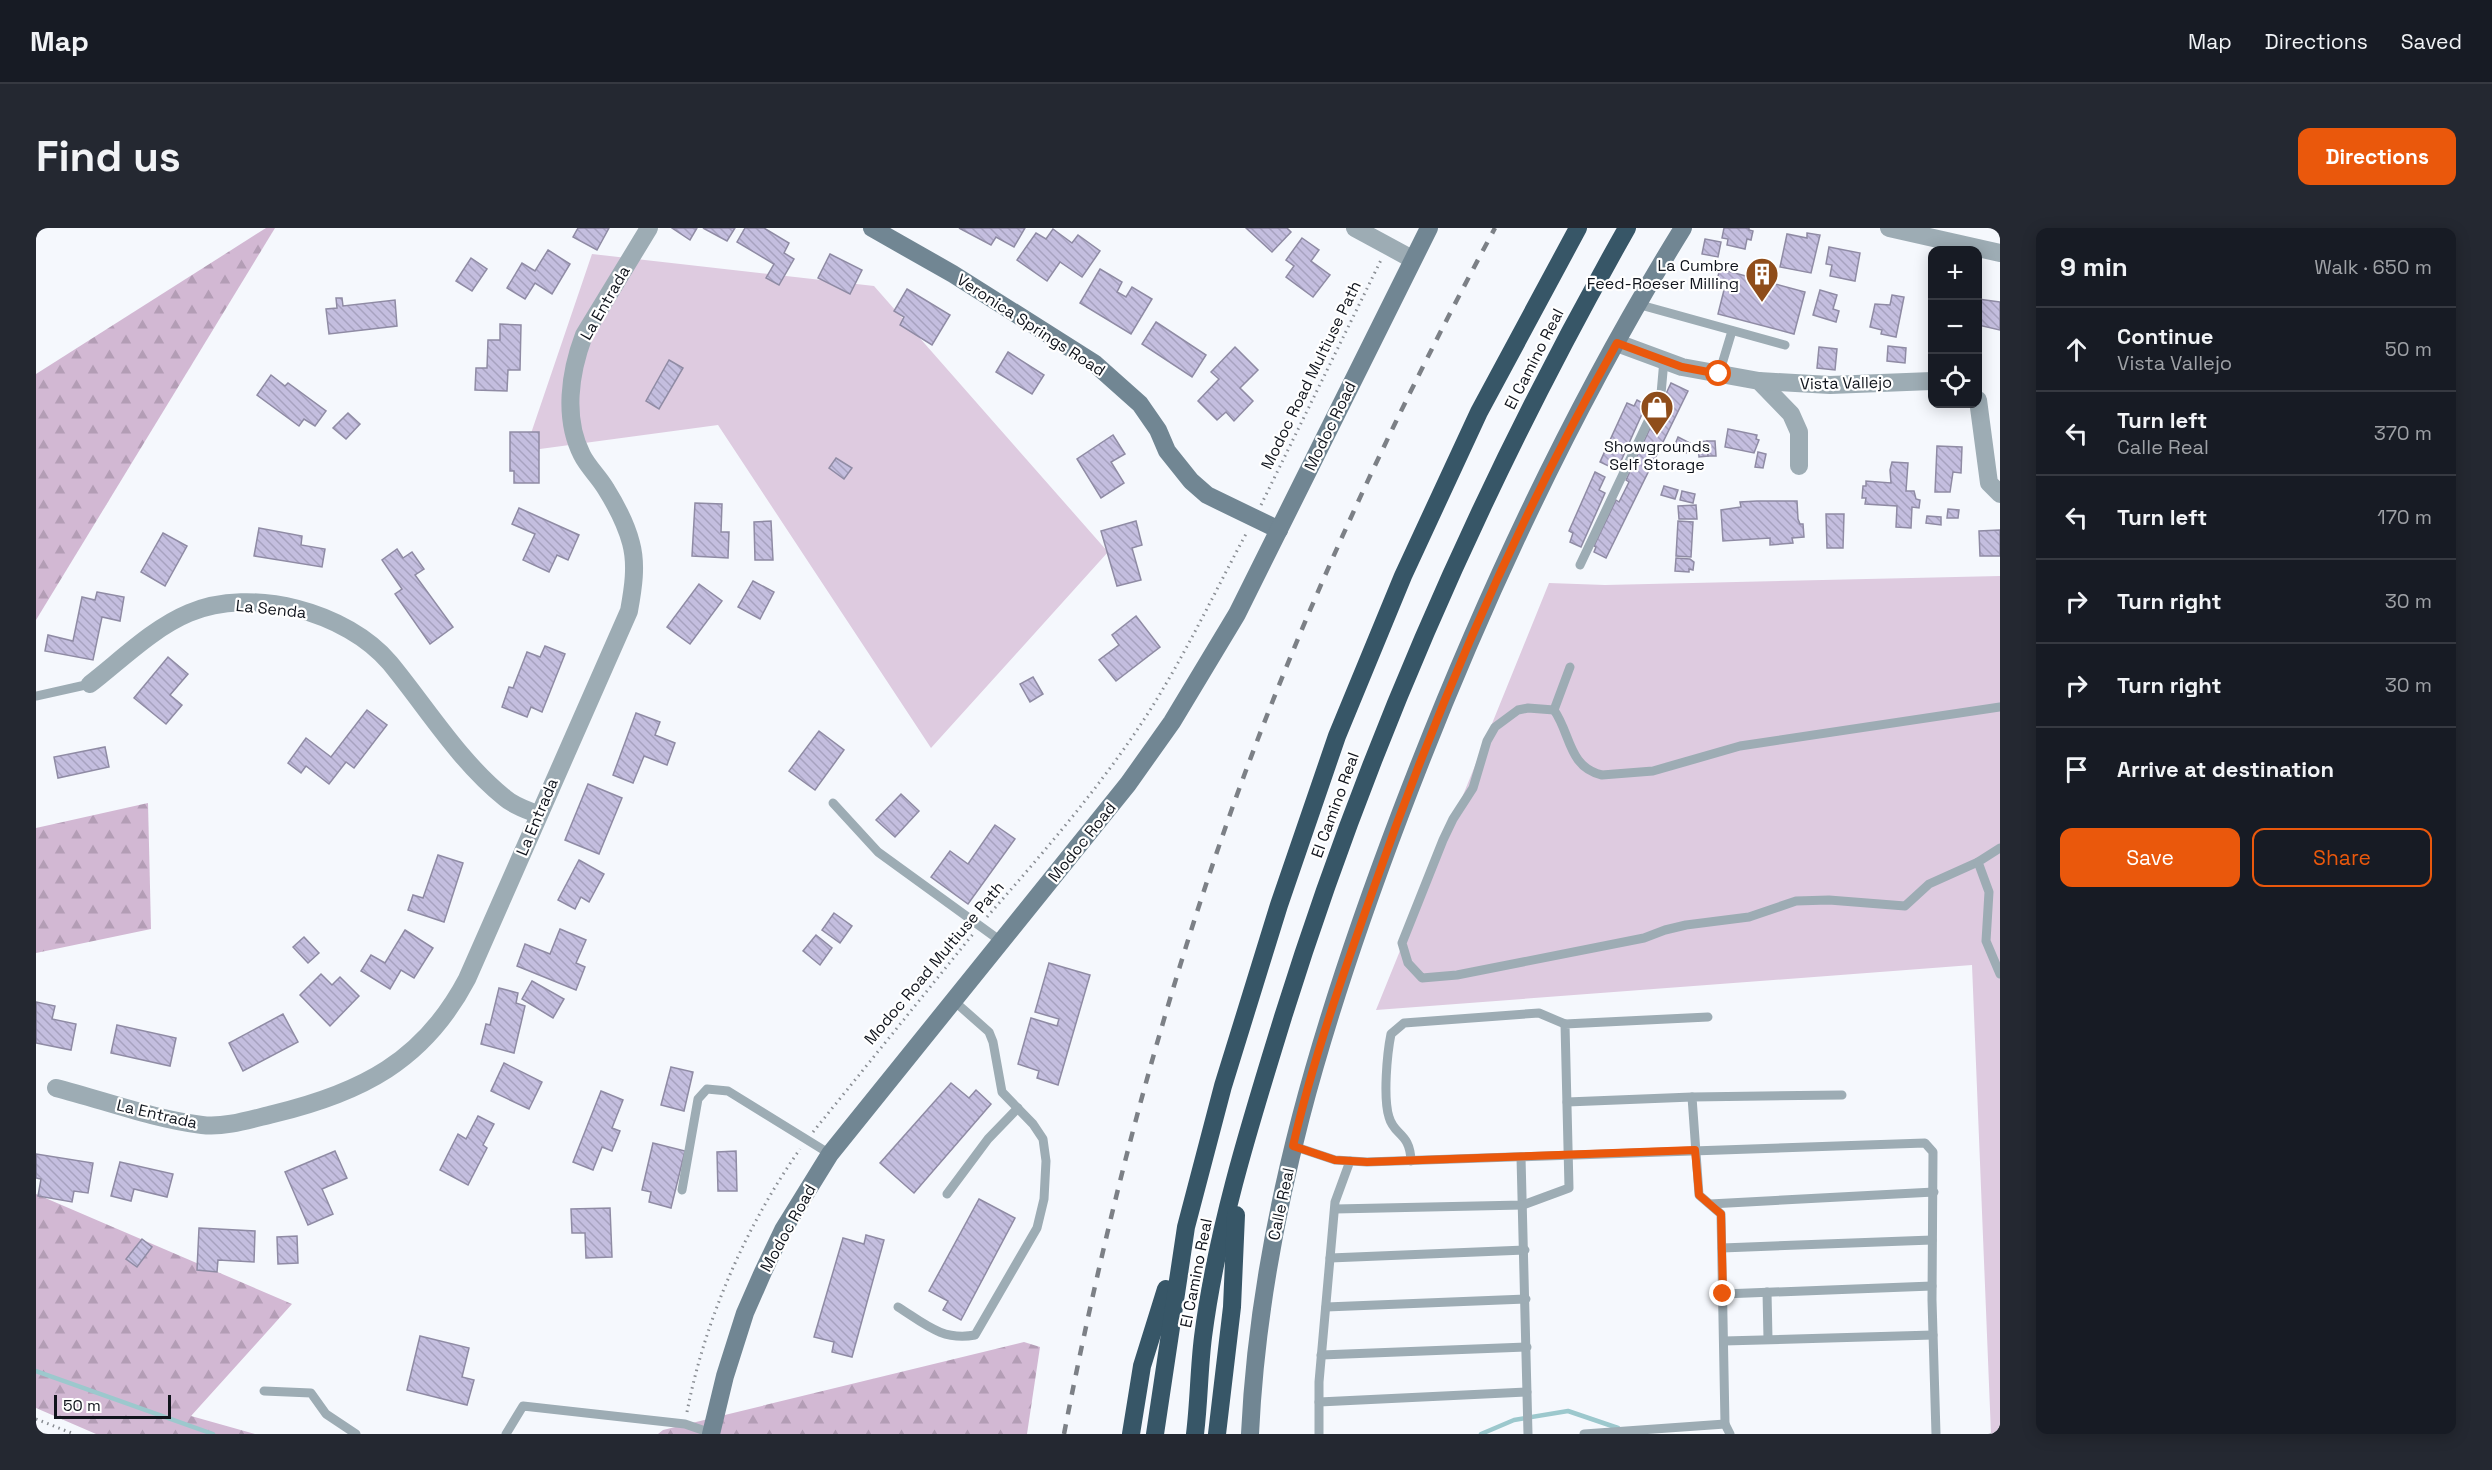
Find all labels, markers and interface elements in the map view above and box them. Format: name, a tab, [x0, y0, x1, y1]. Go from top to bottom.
text: Map	[30, 23, 89, 59]
text: Map	[2188, 28, 2232, 55]
text: Directions	[2265, 28, 2368, 55]
text: Saved	[2401, 28, 2462, 55]
button: Directions	[2298, 128, 2456, 185]
text: Find us	[36, 130, 181, 183]
map controls	[1928, 246, 1982, 408]
button: +	[1928, 246, 1982, 300]
text: 9 min	[2060, 250, 2128, 284]
text: Walk · 650 m	[2314, 254, 2432, 280]
place label: La Cumbre Feed-Roeser Milling	[1587, 255, 1739, 294]
building icon: La Cumbre Feed-Roeser Milling	[1744, 256, 1780, 303]
street label: La Entrada	[575, 262, 635, 344]
street label: Veronica Springs Road	[953, 269, 1109, 381]
street label: Modoc Road Multiuse Path	[1257, 278, 1365, 472]
button: −	[1928, 300, 1982, 354]
street label: El Camino Real	[1500, 305, 1568, 413]
text: Continue	[2117, 322, 2213, 350]
icon: ahead	[2060, 333, 2093, 366]
text: 50 m	[2385, 336, 2432, 362]
text: Vista Vallejo	[2117, 350, 2232, 376]
button: locate	[1928, 354, 1982, 408]
route start	[1705, 360, 1731, 386]
street label: Vista Vallejo	[1800, 372, 1892, 394]
street label: Modoc Road	[1300, 378, 1360, 474]
shop icon: Showgrounds Self Storage	[1639, 389, 1675, 436]
text: Turn left	[2117, 406, 2207, 434]
icon: left	[2060, 417, 2093, 450]
text: 370 m	[2374, 420, 2432, 446]
text: Calle Real	[2117, 434, 2209, 460]
place label: Showgrounds Self Storage	[1604, 436, 1710, 475]
icon: left	[2060, 501, 2093, 534]
text: Turn left	[2117, 503, 2207, 531]
text: 170 m	[2377, 504, 2432, 530]
icon: right	[2060, 585, 2093, 618]
text: Turn right	[2117, 587, 2222, 615]
text: 30 m	[2385, 588, 2432, 614]
street label: La Senda	[235, 595, 307, 623]
icon: right	[2060, 669, 2093, 702]
text: Turn right	[2117, 671, 2222, 699]
text: 30 m	[2385, 672, 2432, 698]
street label: El Camino Real	[1306, 749, 1364, 861]
icon: arrive	[2060, 753, 2093, 786]
text: Arrive at destination	[2117, 755, 2334, 783]
street label: La Entrada	[511, 775, 563, 859]
street label: Modoc Road	[1043, 798, 1121, 886]
button: Save	[2060, 828, 2240, 887]
button: Share	[2252, 828, 2432, 887]
street label: Modoc Road Multiuse Path	[859, 877, 1009, 1049]
street label: La Entrada	[115, 1095, 199, 1133]
street label: Calle Real	[1263, 1166, 1299, 1242]
street label: Modoc Road	[755, 1181, 821, 1275]
street label: El Camino Real	[1175, 1217, 1217, 1329]
route end	[1709, 1280, 1735, 1306]
scale bar	[54, 1392, 171, 1420]
text: 50 m	[63, 1395, 101, 1416]

